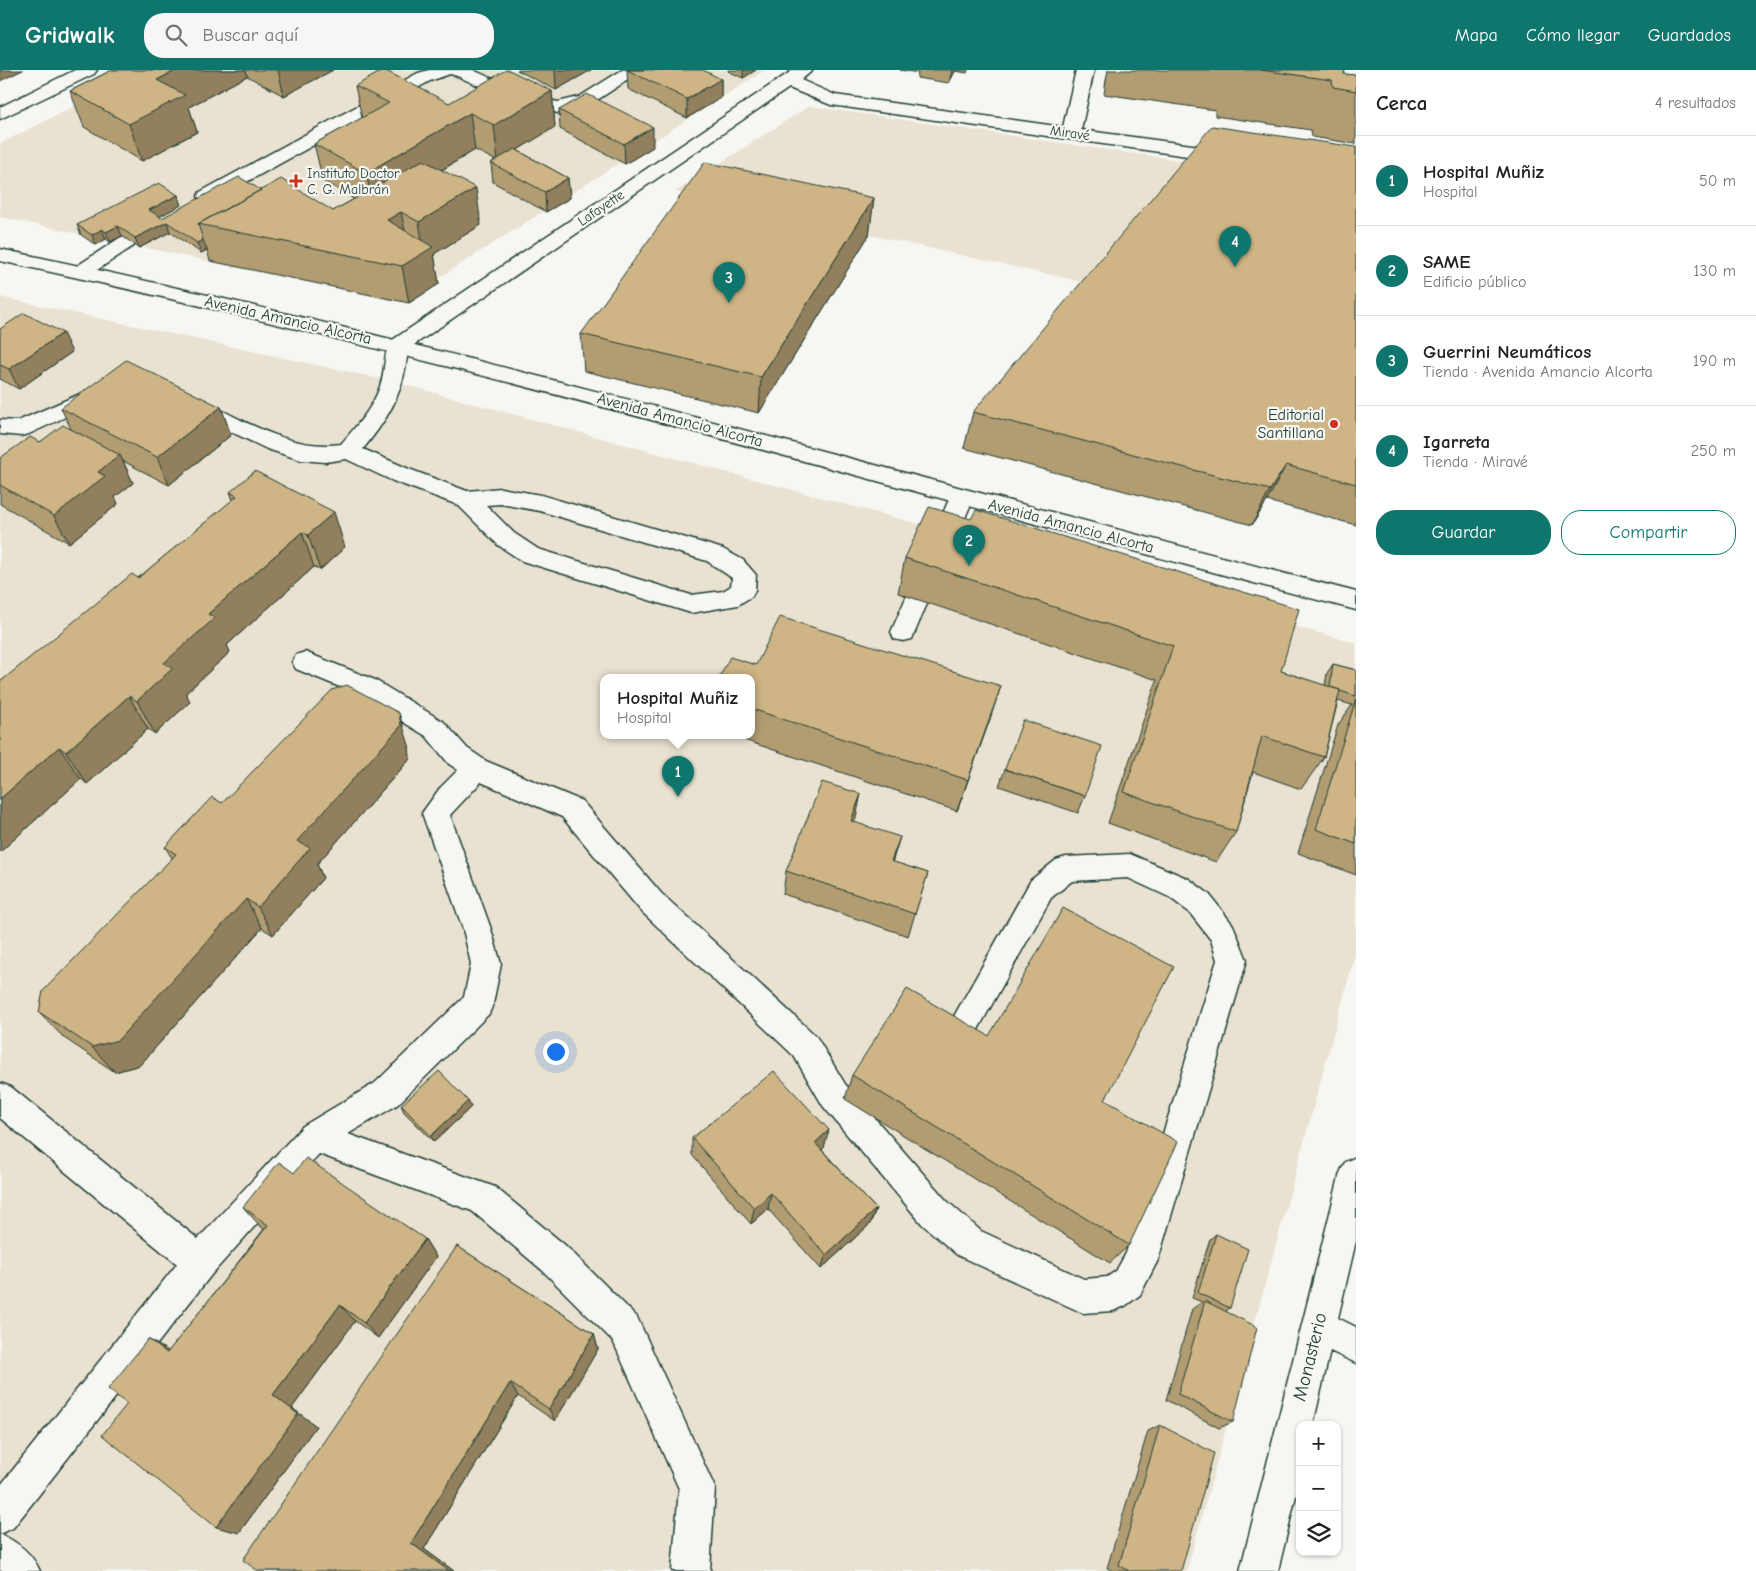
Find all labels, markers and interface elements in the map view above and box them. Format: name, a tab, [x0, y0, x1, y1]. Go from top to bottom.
search box	[144, 13, 494, 58]
text: Gridwalk	[25, 21, 114, 49]
icon: search	[162, 21, 190, 49]
text: Buscar aquí	[202, 24, 298, 46]
text: Mapa	[1455, 25, 1498, 46]
text: Cómo llegar	[1526, 25, 1620, 46]
text: Guardados	[1648, 25, 1731, 46]
text: Cerca	[1376, 91, 1427, 115]
text: 4 resultados	[1655, 94, 1736, 112]
street label: Miravé	[1049, 122, 1091, 144]
text: Hospital Muñiz	[1423, 161, 1544, 183]
place label: Instituto Doctor C. G. Malbrán	[307, 165, 400, 198]
text: 1	[1389, 172, 1395, 190]
text: 50 m	[1699, 172, 1736, 190]
marker: Instituto Doctor C. G. Malbrán	[289, 174, 303, 188]
text: Hospital	[1423, 183, 1478, 201]
street label: Lafayette	[574, 186, 628, 230]
pin: 4	[1219, 226, 1251, 267]
text: SAME	[1423, 251, 1470, 273]
pin: 3	[713, 262, 745, 303]
text: 2	[1388, 262, 1396, 280]
text: 130 m	[1693, 262, 1736, 280]
text: Edificio público	[1423, 273, 1527, 291]
street label: Avenida Amancio Alcorta	[203, 292, 373, 348]
text: Guerrini Neumáticos	[1423, 341, 1591, 363]
text: 3	[1388, 352, 1396, 370]
text: 190 m	[1693, 352, 1736, 370]
text: Tienda · Avenida Amancio Alcorta	[1423, 363, 1653, 381]
street label: Avenida Amancio Alcorta	[595, 389, 765, 451]
place label: Editorial Santillana	[1257, 406, 1324, 442]
marker: Editorial Santillana	[1328, 418, 1340, 430]
text: Igarreta	[1423, 431, 1490, 453]
text: 4	[1388, 442, 1396, 460]
text: 250 m	[1691, 442, 1736, 460]
text: Tienda · Miravé	[1423, 453, 1528, 471]
street label: Avenida Amancio Alcorta	[986, 495, 1156, 557]
button: Guardar	[1376, 510, 1551, 555]
button: Compartir	[1561, 510, 1736, 555]
pin: 2	[953, 525, 985, 566]
popup	[600, 674, 755, 739]
text: Hospital Muñiz	[617, 687, 738, 709]
text: Hospital	[617, 709, 672, 727]
pin: 1	[662, 756, 694, 797]
your location	[543, 1039, 569, 1065]
street label: Monasterio	[1288, 1310, 1332, 1404]
map controls	[1296, 1421, 1341, 1556]
button: +	[1296, 1421, 1341, 1466]
button: −	[1296, 1466, 1341, 1511]
button: layers	[1296, 1511, 1341, 1556]

